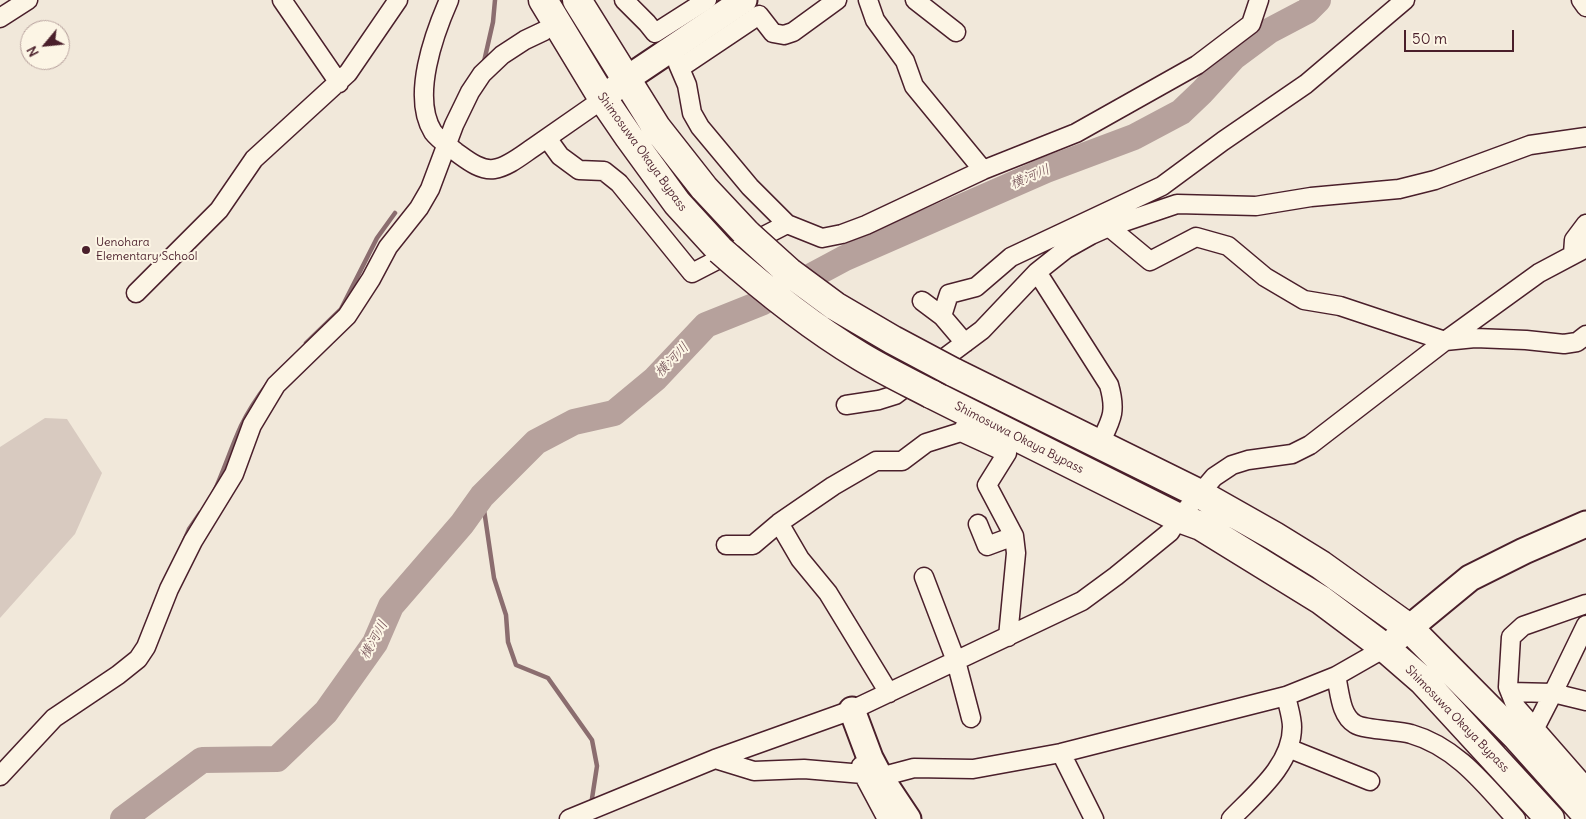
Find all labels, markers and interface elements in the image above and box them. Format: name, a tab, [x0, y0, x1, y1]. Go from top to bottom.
north arrow	[20, 20, 70, 70]
scale bar	[1406, 20, 1516, 52]
text: 50 m	[1412, 29, 1447, 48]
text: N	[22, 43, 43, 60]
street label: Shimosuwa Okaya Bypass	[594, 90, 690, 214]
water label: 横河川	[1007, 161, 1053, 193]
place label: Uenohara Elementary School	[96, 236, 197, 264]
marker: Uenohara Elementary School	[80, 244, 92, 256]
water label: 横河川	[651, 339, 693, 381]
street label: Shimosuwa Okaya Bypass	[952, 399, 1086, 477]
water label: 横河川	[356, 618, 392, 662]
street label: Shimosuwa Okaya Bypass	[1402, 663, 1512, 775]

